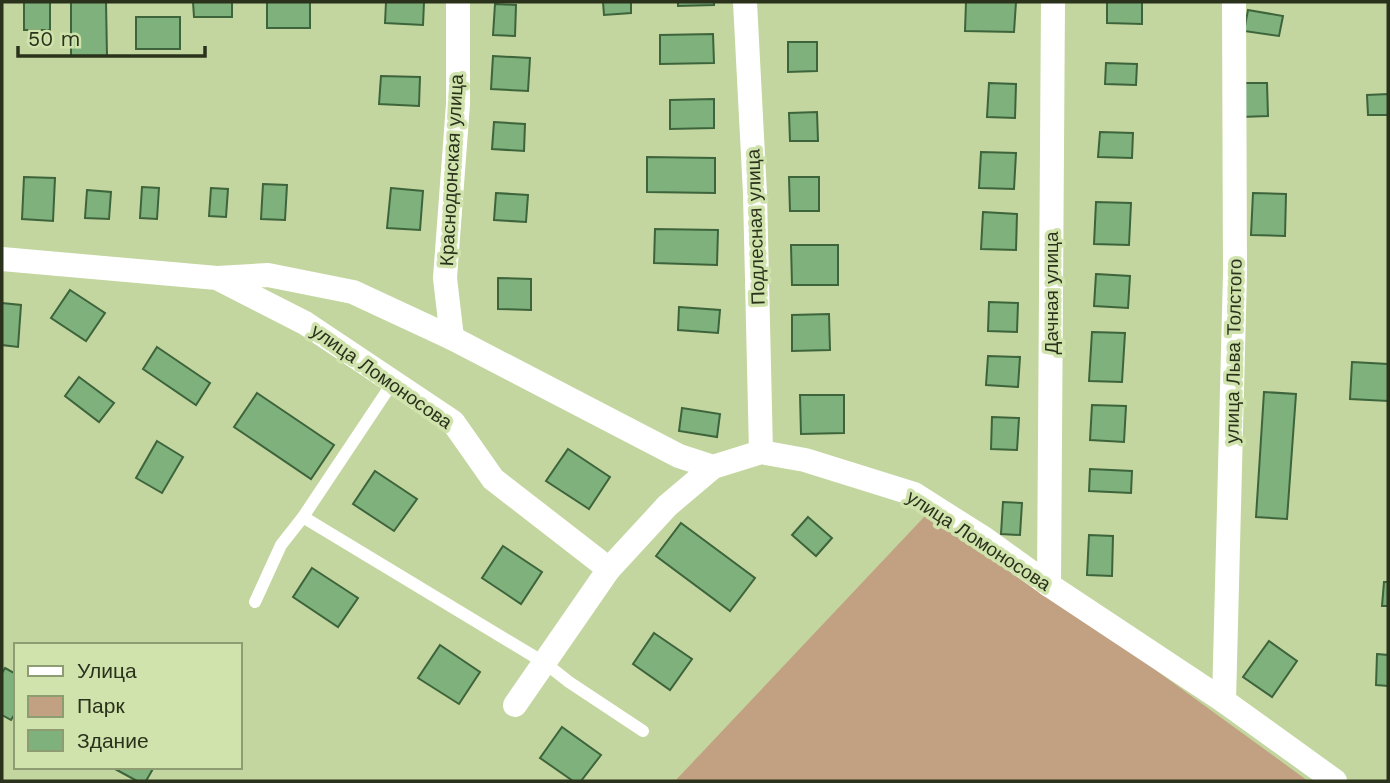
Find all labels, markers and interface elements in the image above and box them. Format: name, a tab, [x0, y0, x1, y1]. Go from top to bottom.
scale bar	[18, 14, 205, 58]
text: 50 m	[28, 26, 80, 51]
street label: Краснодонская улица	[435, 73, 468, 267]
street label: Подлесная улица	[741, 148, 770, 305]
street label: Дачная улица	[1040, 231, 1063, 354]
street label: улица Льва Толстого	[1220, 258, 1247, 444]
street label: улица Ломоносова	[307, 319, 457, 434]
street label: улица Ломоносова	[902, 485, 1055, 596]
legend	[14, 643, 242, 769]
text: Улица	[77, 658, 137, 683]
text: Парк	[77, 693, 125, 718]
text: Здание	[77, 728, 149, 753]

